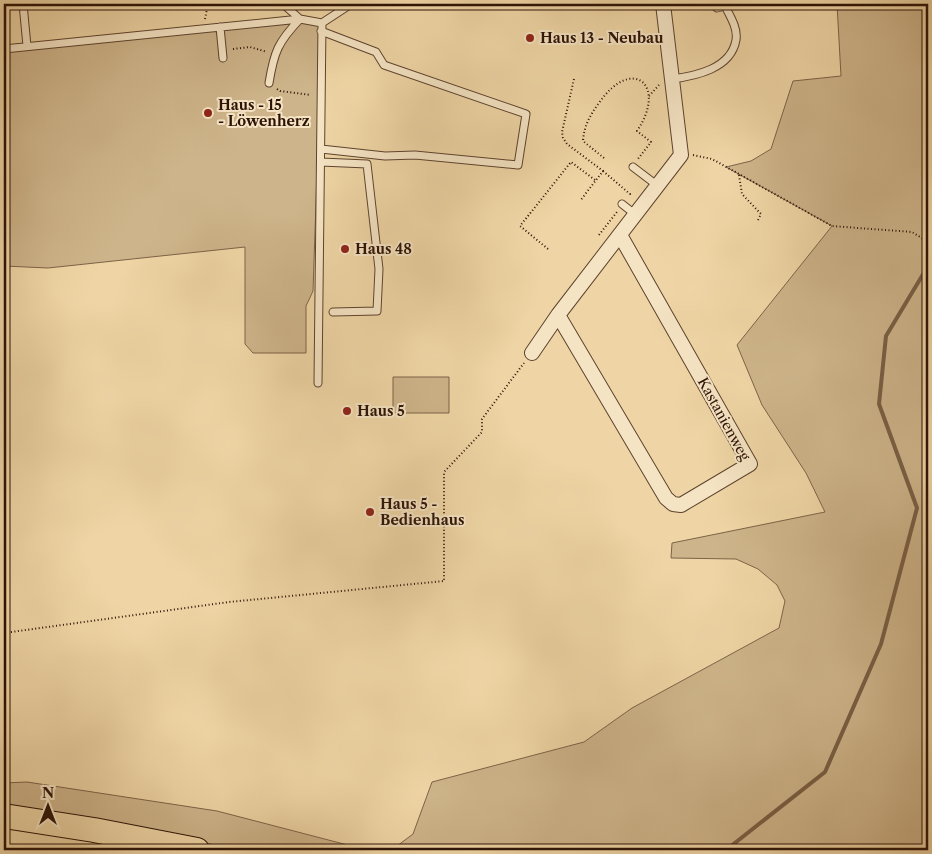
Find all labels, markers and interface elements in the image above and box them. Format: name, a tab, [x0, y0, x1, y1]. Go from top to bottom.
place label: Haus 13 - Neubau	[540, 29, 663, 47]
marker: Haus 13 - Neubau	[524, 32, 536, 44]
place label: Haus - 15 - Löwenherz	[218, 96, 310, 130]
marker: Haus - 15 - Löwenherz	[202, 107, 214, 119]
place label: Haus 48	[355, 240, 412, 258]
marker: Haus 48	[339, 243, 351, 255]
street label: Kastanienweg	[694, 374, 755, 464]
place label: Haus 5	[357, 402, 405, 420]
marker: Haus 5	[341, 405, 353, 417]
place label: Haus 5 - Bedienhaus	[380, 495, 465, 529]
marker: Haus 5 - Bedienhaus	[364, 506, 376, 518]
north arrow	[22, 782, 72, 832]
text: N	[42, 784, 54, 802]

